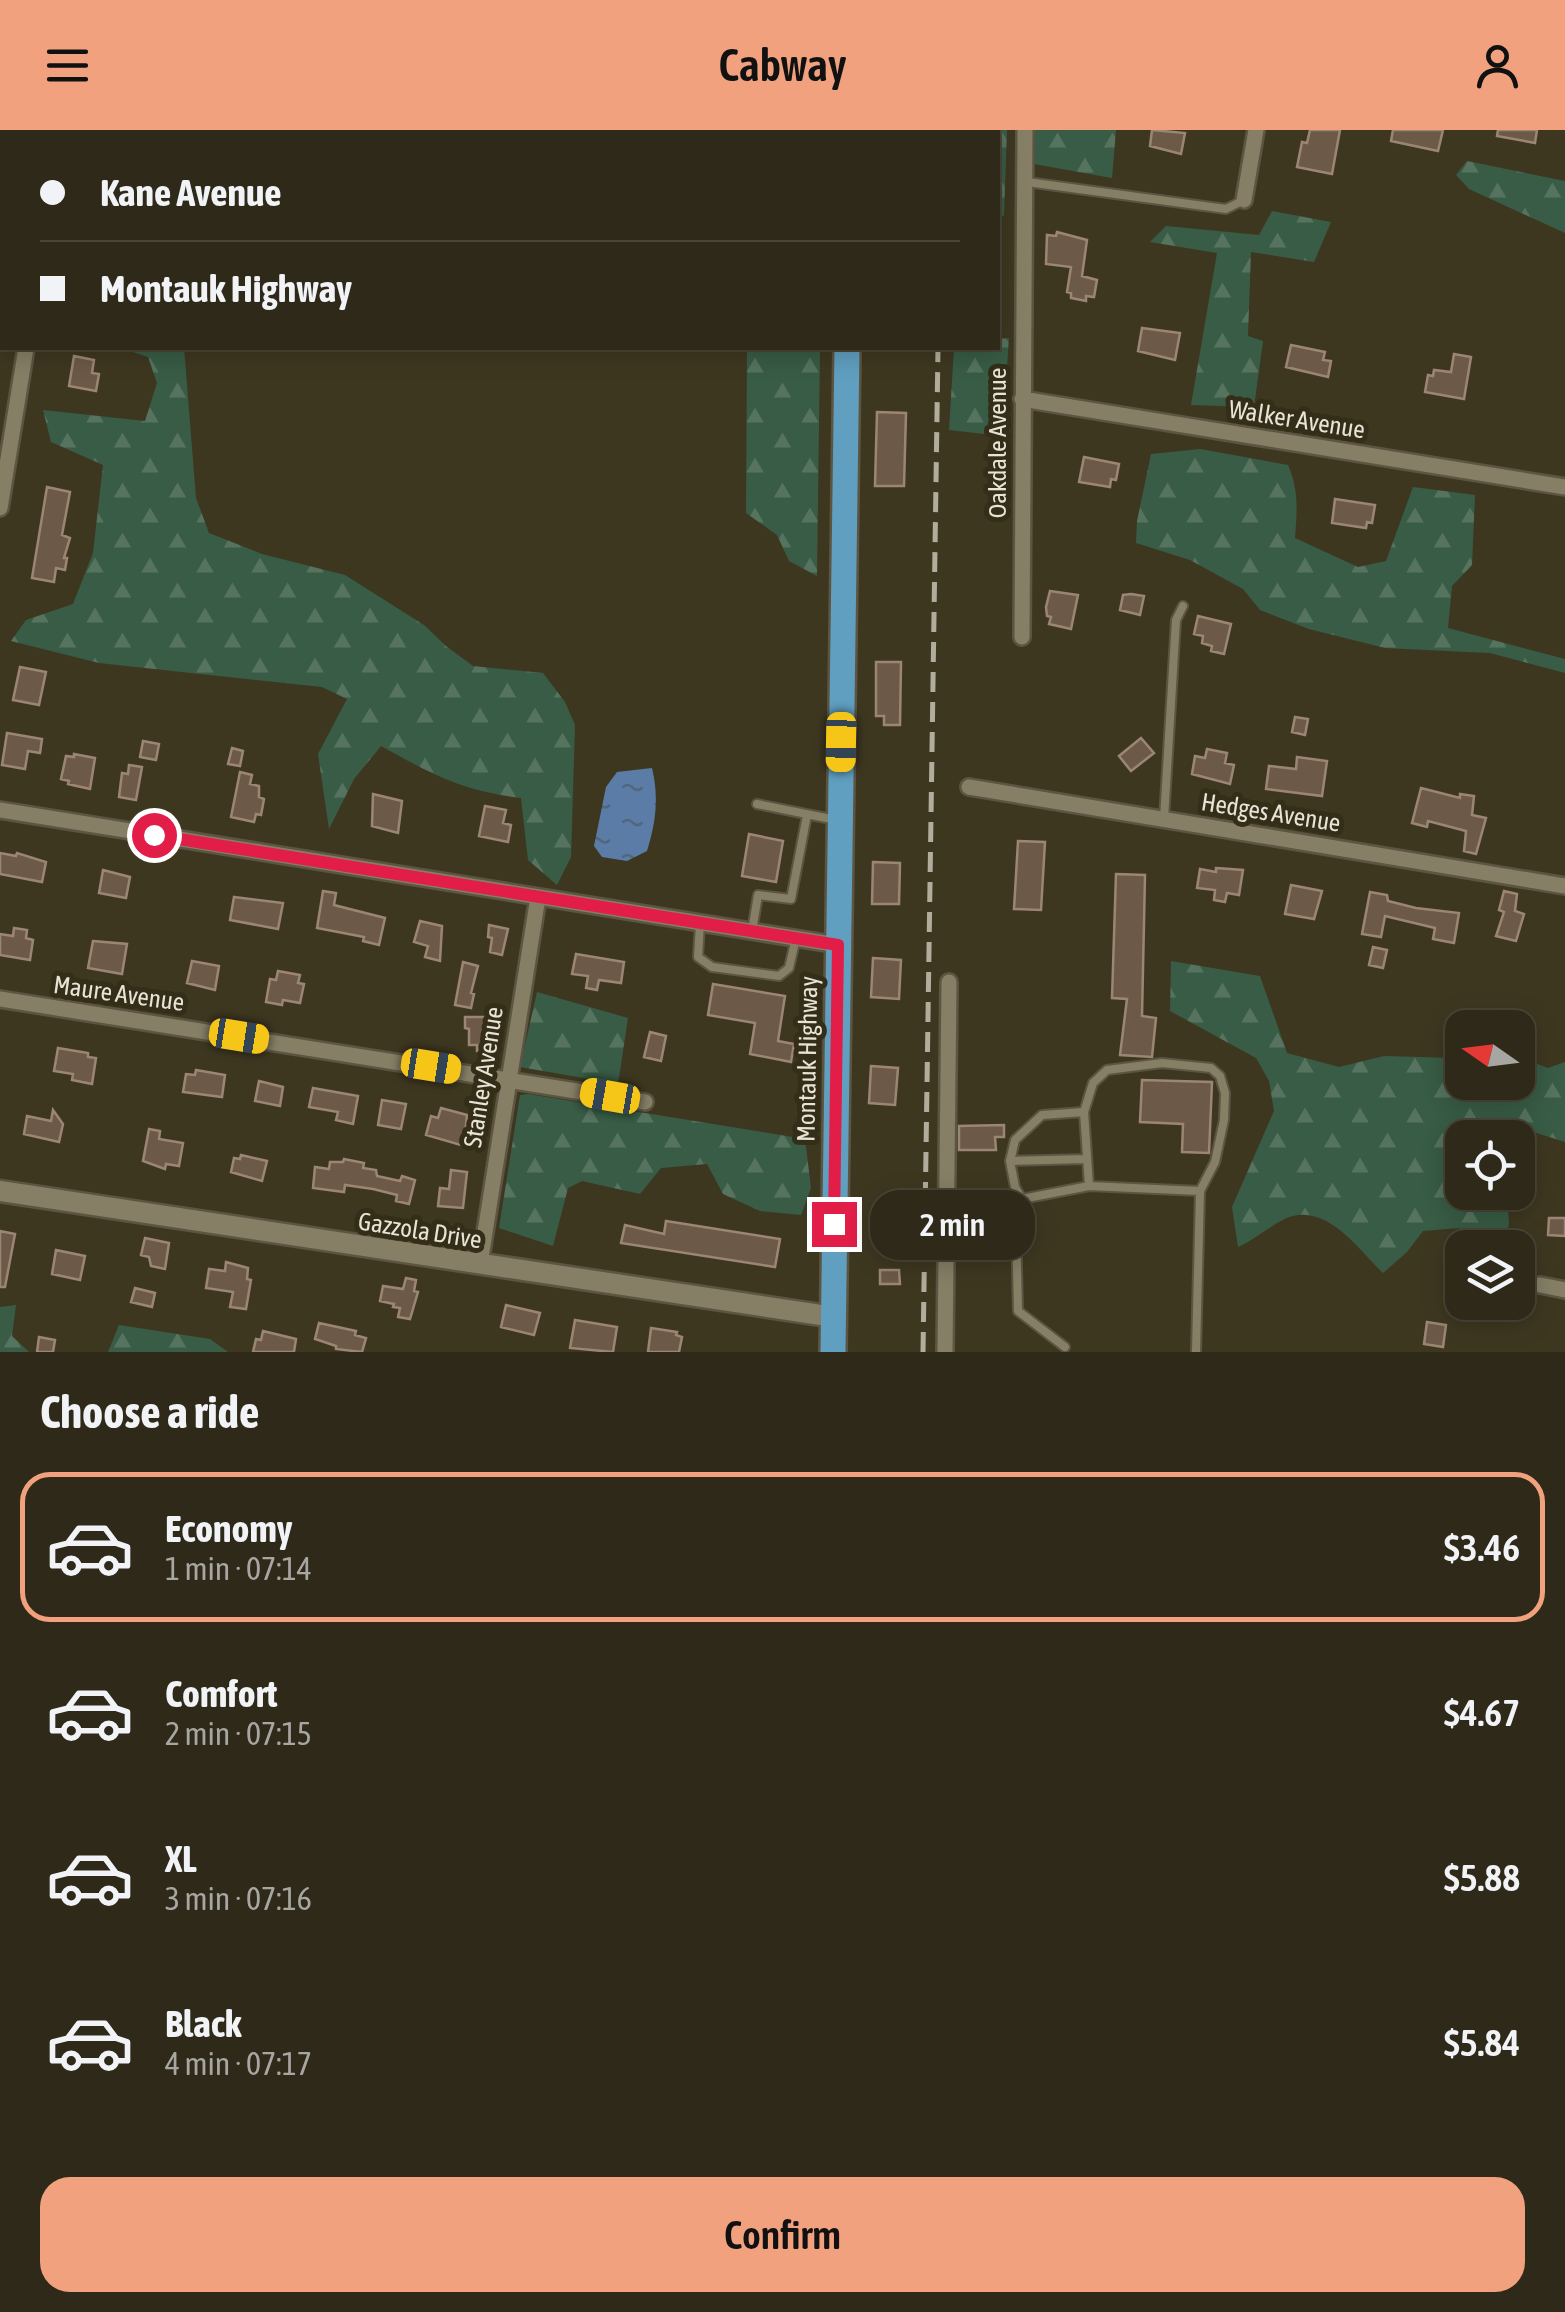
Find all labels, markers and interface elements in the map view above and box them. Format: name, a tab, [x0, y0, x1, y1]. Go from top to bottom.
icon: menu	[40, 38, 95, 93]
icon: person	[1470, 38, 1525, 93]
text: Cabway	[719, 39, 846, 91]
text: Kane Avenue	[100, 171, 282, 214]
text: Montauk Highway	[100, 267, 352, 310]
street label: Oakdale Avenue	[983, 368, 1011, 518]
street label: Walker Avenue	[1227, 394, 1367, 444]
car	[825, 712, 857, 772]
street label: Hedges Avenue	[1199, 787, 1343, 837]
route start	[132, 813, 177, 858]
street label: Maure Avenue	[52, 970, 186, 1016]
street label: Montauk Highway	[792, 976, 822, 1142]
street label: Stanley Avenue	[458, 1005, 508, 1149]
north arrow	[1445, 1010, 1535, 1100]
map controls	[1445, 1010, 1535, 1320]
car	[207, 1016, 271, 1056]
car	[399, 1046, 463, 1086]
car	[578, 1076, 642, 1116]
button: locate	[1445, 1120, 1535, 1210]
callout: 2 min	[869, 1189, 1034, 1259]
route end	[812, 1202, 857, 1247]
street label: Gazzola Drive	[356, 1206, 484, 1254]
text: 2 min	[920, 1206, 985, 1243]
button: layers	[1445, 1230, 1535, 1320]
text: Choose a ride	[40, 1386, 259, 1438]
icon: car	[45, 1502, 135, 1592]
text: Economy	[165, 1507, 292, 1550]
text: $3.46	[1444, 1526, 1520, 1569]
text: 1 min · 07:14	[165, 1550, 312, 1587]
icon: car	[45, 1667, 135, 1757]
text: Comfort	[165, 1672, 277, 1715]
text: $4.67	[1444, 1691, 1520, 1734]
text: 2 min · 07:15	[165, 1715, 312, 1752]
icon: car	[45, 1832, 135, 1922]
text: XL	[165, 1837, 197, 1880]
text: $5.88	[1444, 1856, 1520, 1899]
text: 3 min · 07:16	[165, 1880, 312, 1917]
icon: car	[45, 1997, 135, 2087]
text: Black	[165, 2002, 242, 2045]
text: $5.84	[1444, 2021, 1520, 2064]
text: 4 min · 07:17	[165, 2045, 312, 2082]
button: Confirm	[40, 2177, 1525, 2292]

